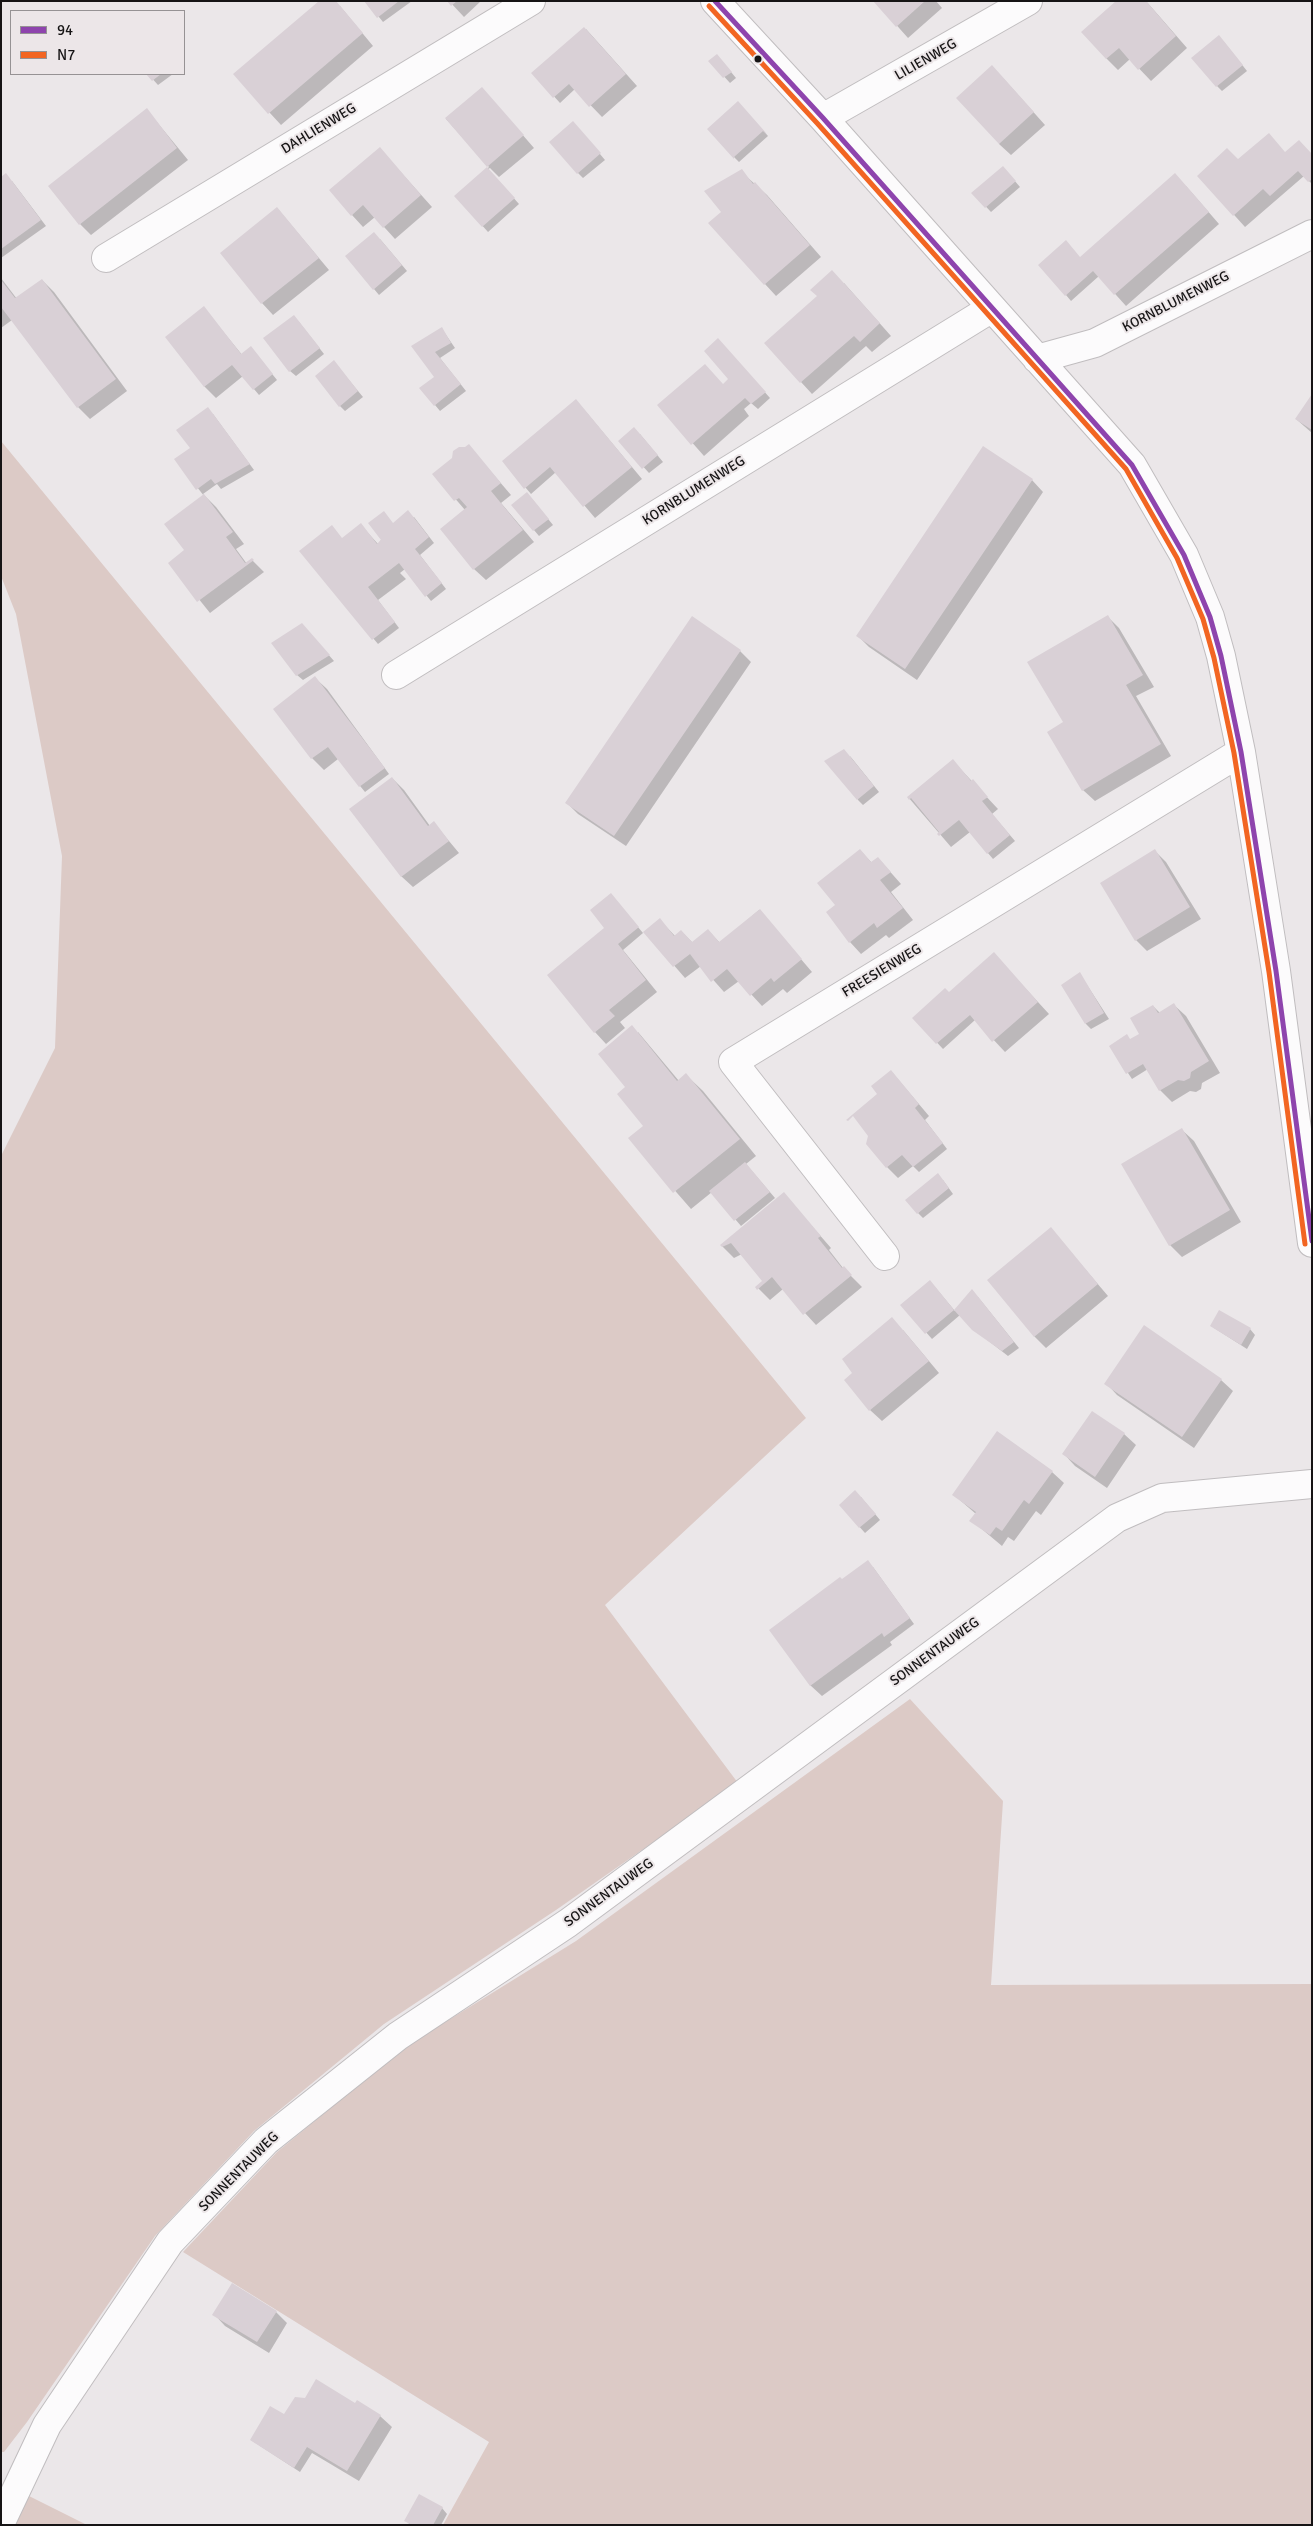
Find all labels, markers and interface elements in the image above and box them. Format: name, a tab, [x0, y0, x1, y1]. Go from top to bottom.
legend	[10, 10, 185, 75]
text: 94	[57, 21, 73, 39]
street label: LILIENWEG	[892, 36, 960, 84]
text: N7	[57, 46, 75, 64]
unlabelled marker	[753, 54, 763, 64]
street label: DAHLIENWEG	[279, 100, 359, 158]
street label: KORNBLUMENWEG	[1120, 268, 1232, 336]
street label: KORNBLUMENWEG	[640, 453, 748, 529]
street label: FREESIENWEG	[839, 941, 925, 1001]
street label: SONNENTAUWEG	[887, 1614, 983, 1690]
street label: SONNENTAUWEG	[561, 1855, 657, 1931]
street label: SONNENTAUWEG	[196, 2129, 282, 2215]

